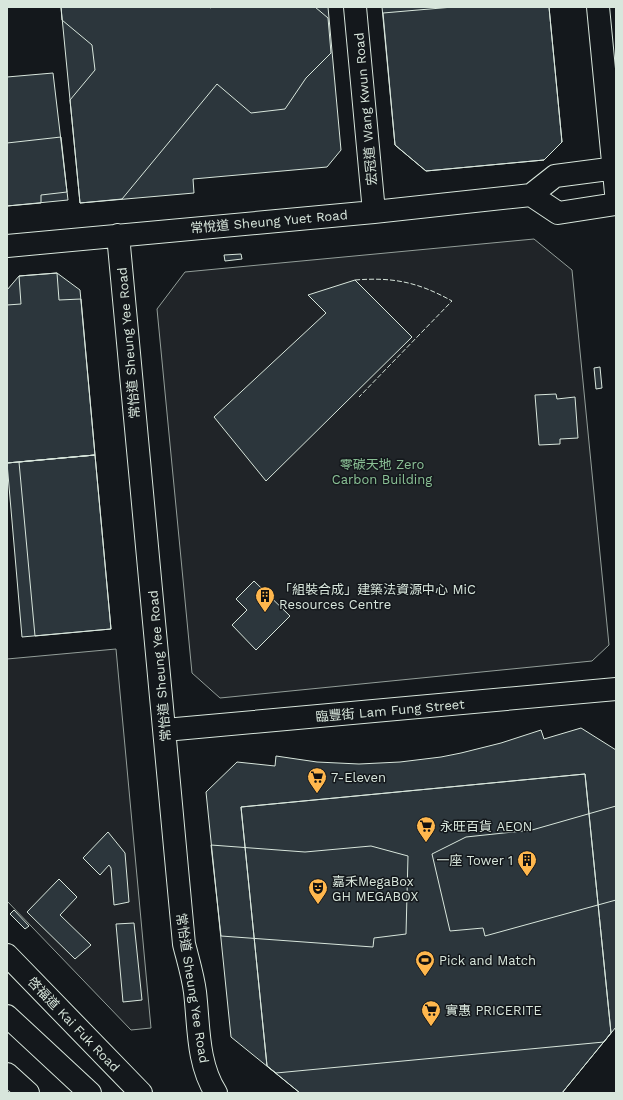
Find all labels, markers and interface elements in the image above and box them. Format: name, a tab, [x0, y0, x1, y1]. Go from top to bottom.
street label: 宏冠道 Wang Kwun Road	[351, 32, 380, 186]
street label: 常悅道 Sheung Yuet Road	[190, 207, 348, 236]
street label: 常怡道 Sheung Yee Road	[114, 267, 143, 419]
park label: 零碳天地 Zero Carbon Building	[332, 457, 432, 487]
place label: 「組裝合成」建築法資源中心 MiC Resources Centre	[279, 582, 476, 612]
building icon: 「組裝合成」建築法資源中心 MiC Resources Centre	[254, 585, 276, 613]
street label: 常怡道 Sheung Yee Road	[145, 590, 174, 742]
street label: 臨豐街 Lam Fung Street	[315, 696, 466, 724]
supermarket icon: 7-Eleven	[306, 766, 328, 794]
place label: 7-Eleven	[331, 770, 386, 785]
supermarket icon: 永旺百貨 AEON	[415, 815, 437, 843]
place label: 永旺百貨 AEON	[440, 819, 532, 834]
building icon: 一座 Tower 1	[516, 849, 538, 877]
place label: 一座 Tower 1	[436, 853, 513, 868]
place label: 嘉禾MegaBox GH MEGABOX	[332, 874, 418, 904]
theatre icon: 嘉禾MegaBox GH MEGABOX	[307, 877, 329, 905]
street label: 常怡道 Sheung Yee Road	[173, 912, 212, 1064]
sports icon: Pick and Match	[414, 949, 436, 977]
place label: Pick and Match	[439, 953, 536, 968]
street label: 啓福道 Kai Fuk Road	[25, 974, 123, 1075]
supermarket icon: 實惠 PRICERITE	[420, 999, 442, 1027]
place label: 實惠 PRICERITE	[445, 1003, 542, 1018]

